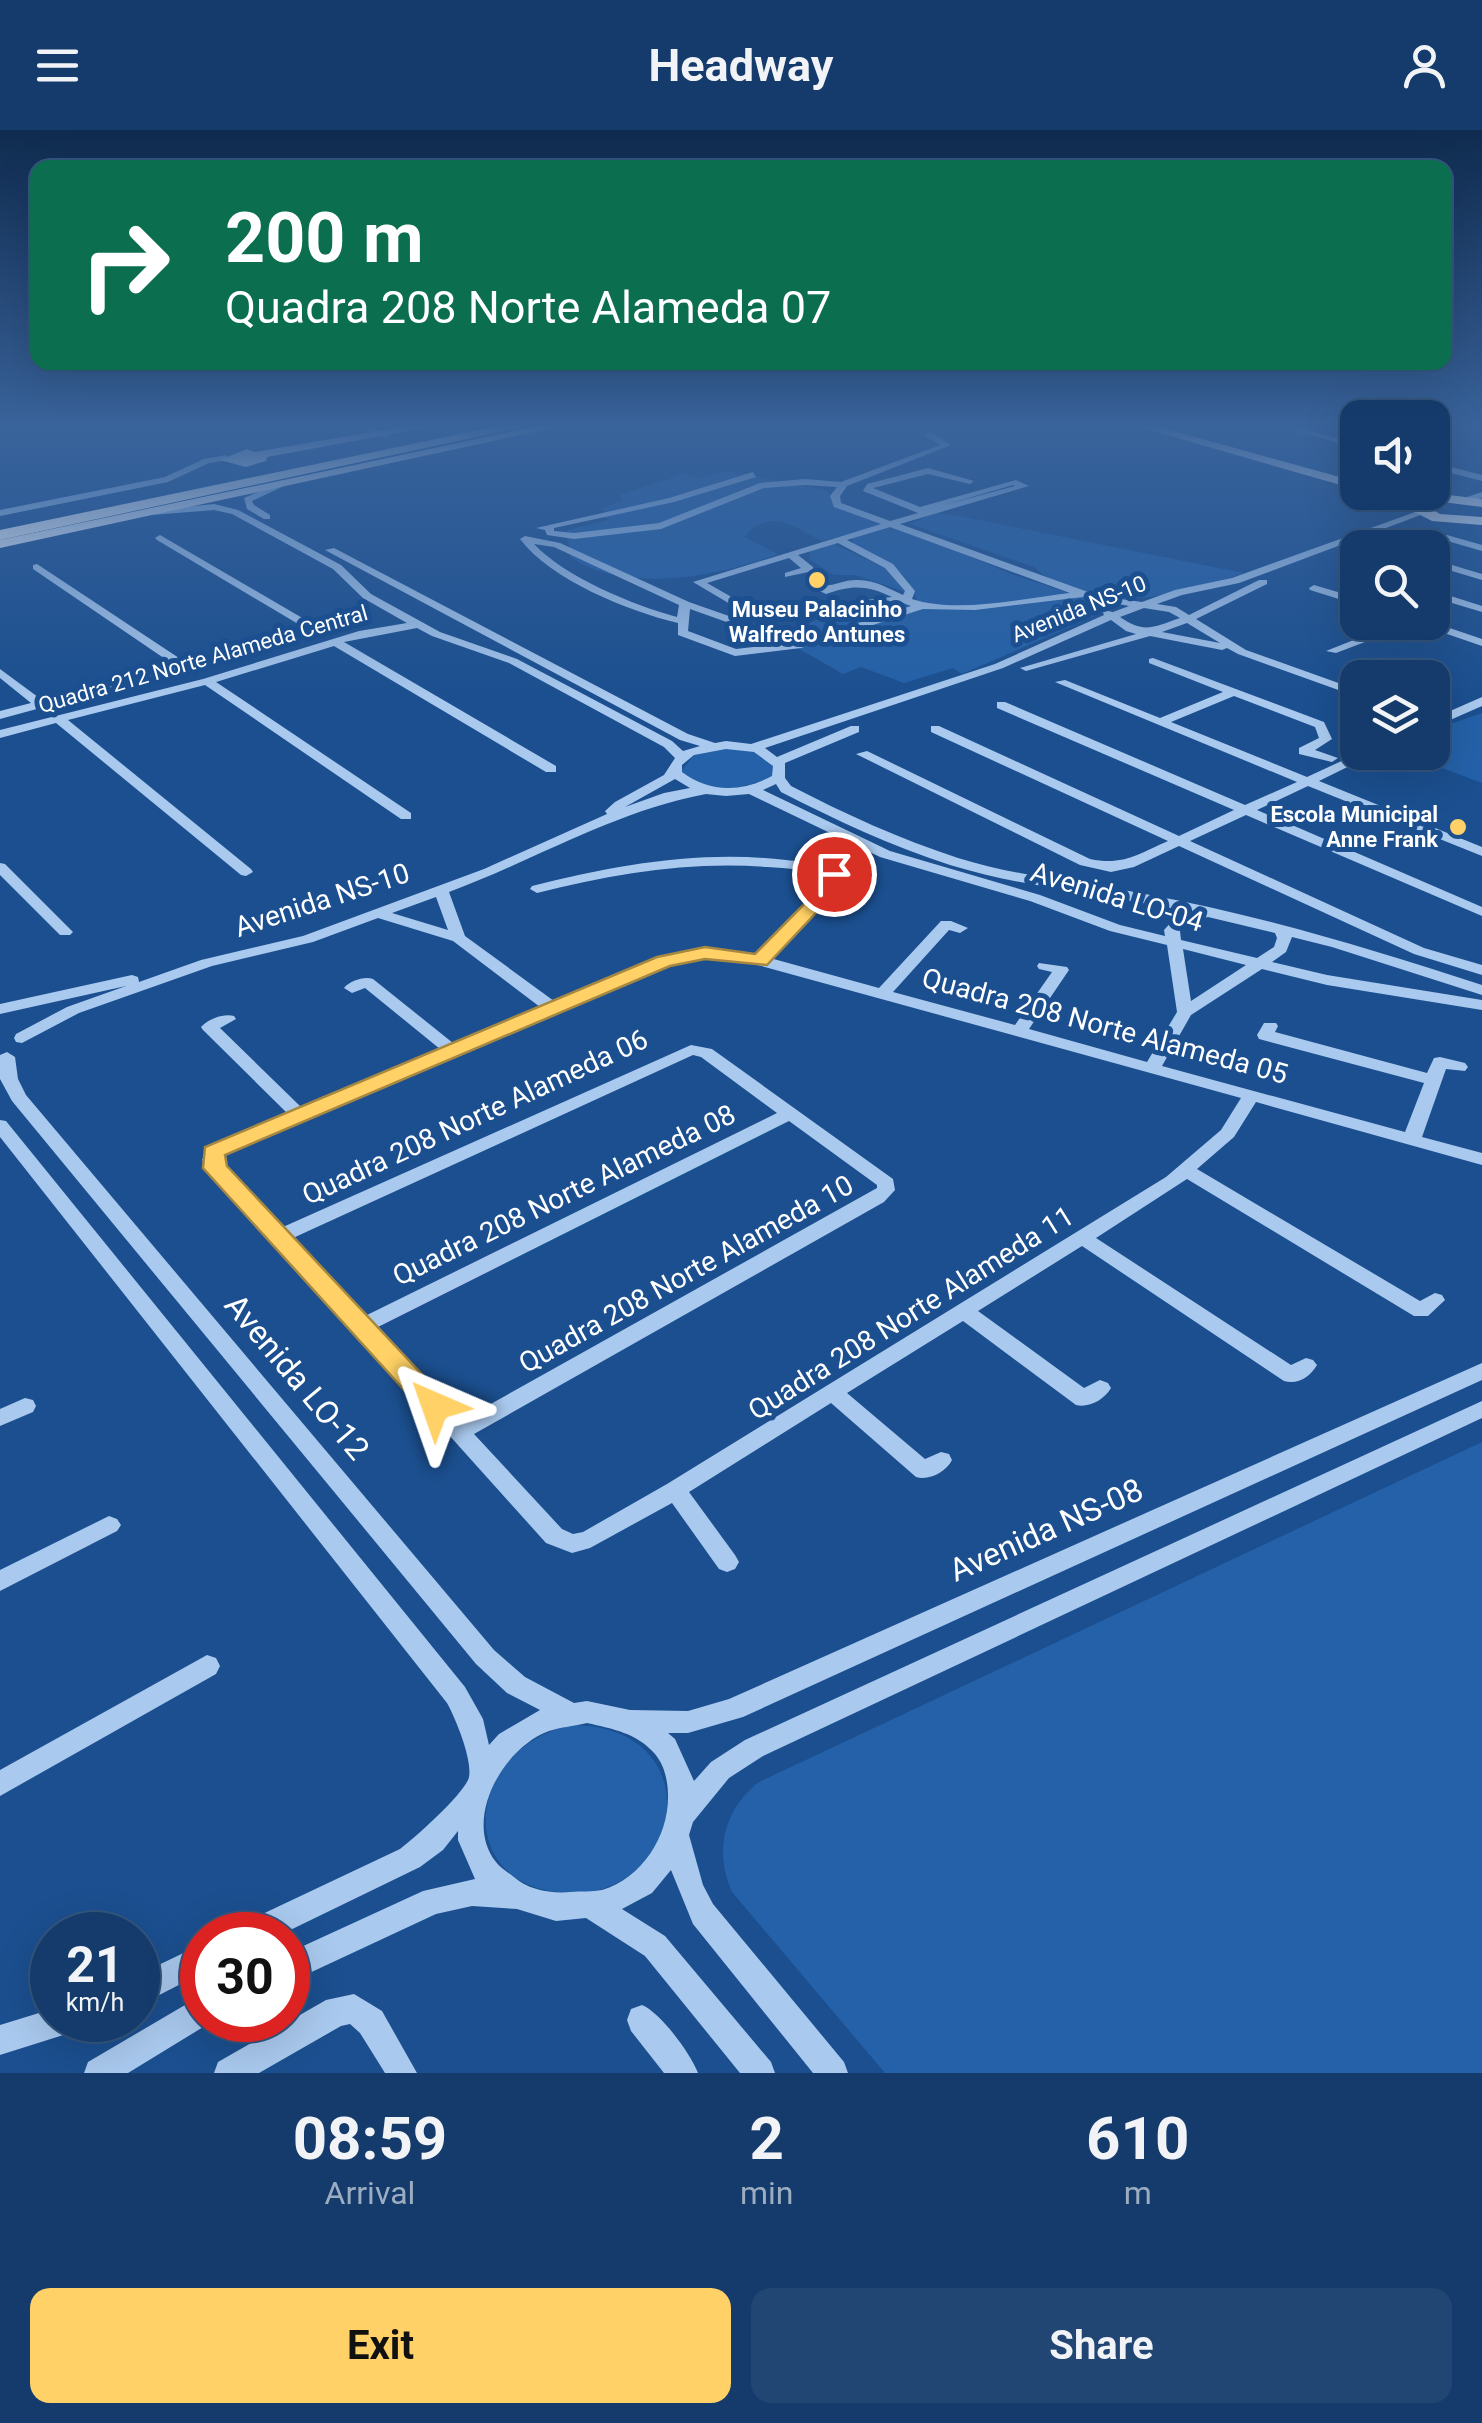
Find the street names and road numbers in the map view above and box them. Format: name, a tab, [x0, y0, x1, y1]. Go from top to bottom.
street label: Avenida NS-10	[1008, 571, 1150, 647]
street label: Quadra 212 Norte Alameda Central	[36, 600, 370, 718]
street label: Avenida LO-04	[1027, 855, 1208, 939]
street label: Avenida NS-10	[230, 856, 414, 944]
street label: Quadra 208 Norte Alameda 05	[919, 961, 1291, 1091]
street label: Quadra 208 Norte Alameda 06	[297, 1022, 653, 1212]
street label: Quadra 208 Norte Alameda 08	[387, 1097, 741, 1293]
street label: Quadra 208 Norte Alameda 10	[513, 1168, 859, 1380]
street label: Quadra 208 Norte Alameda 11	[742, 1199, 1080, 1427]
street label: Avenida LO-12	[217, 1287, 377, 1467]
street label: Avenida NS-08	[943, 1470, 1149, 1590]

